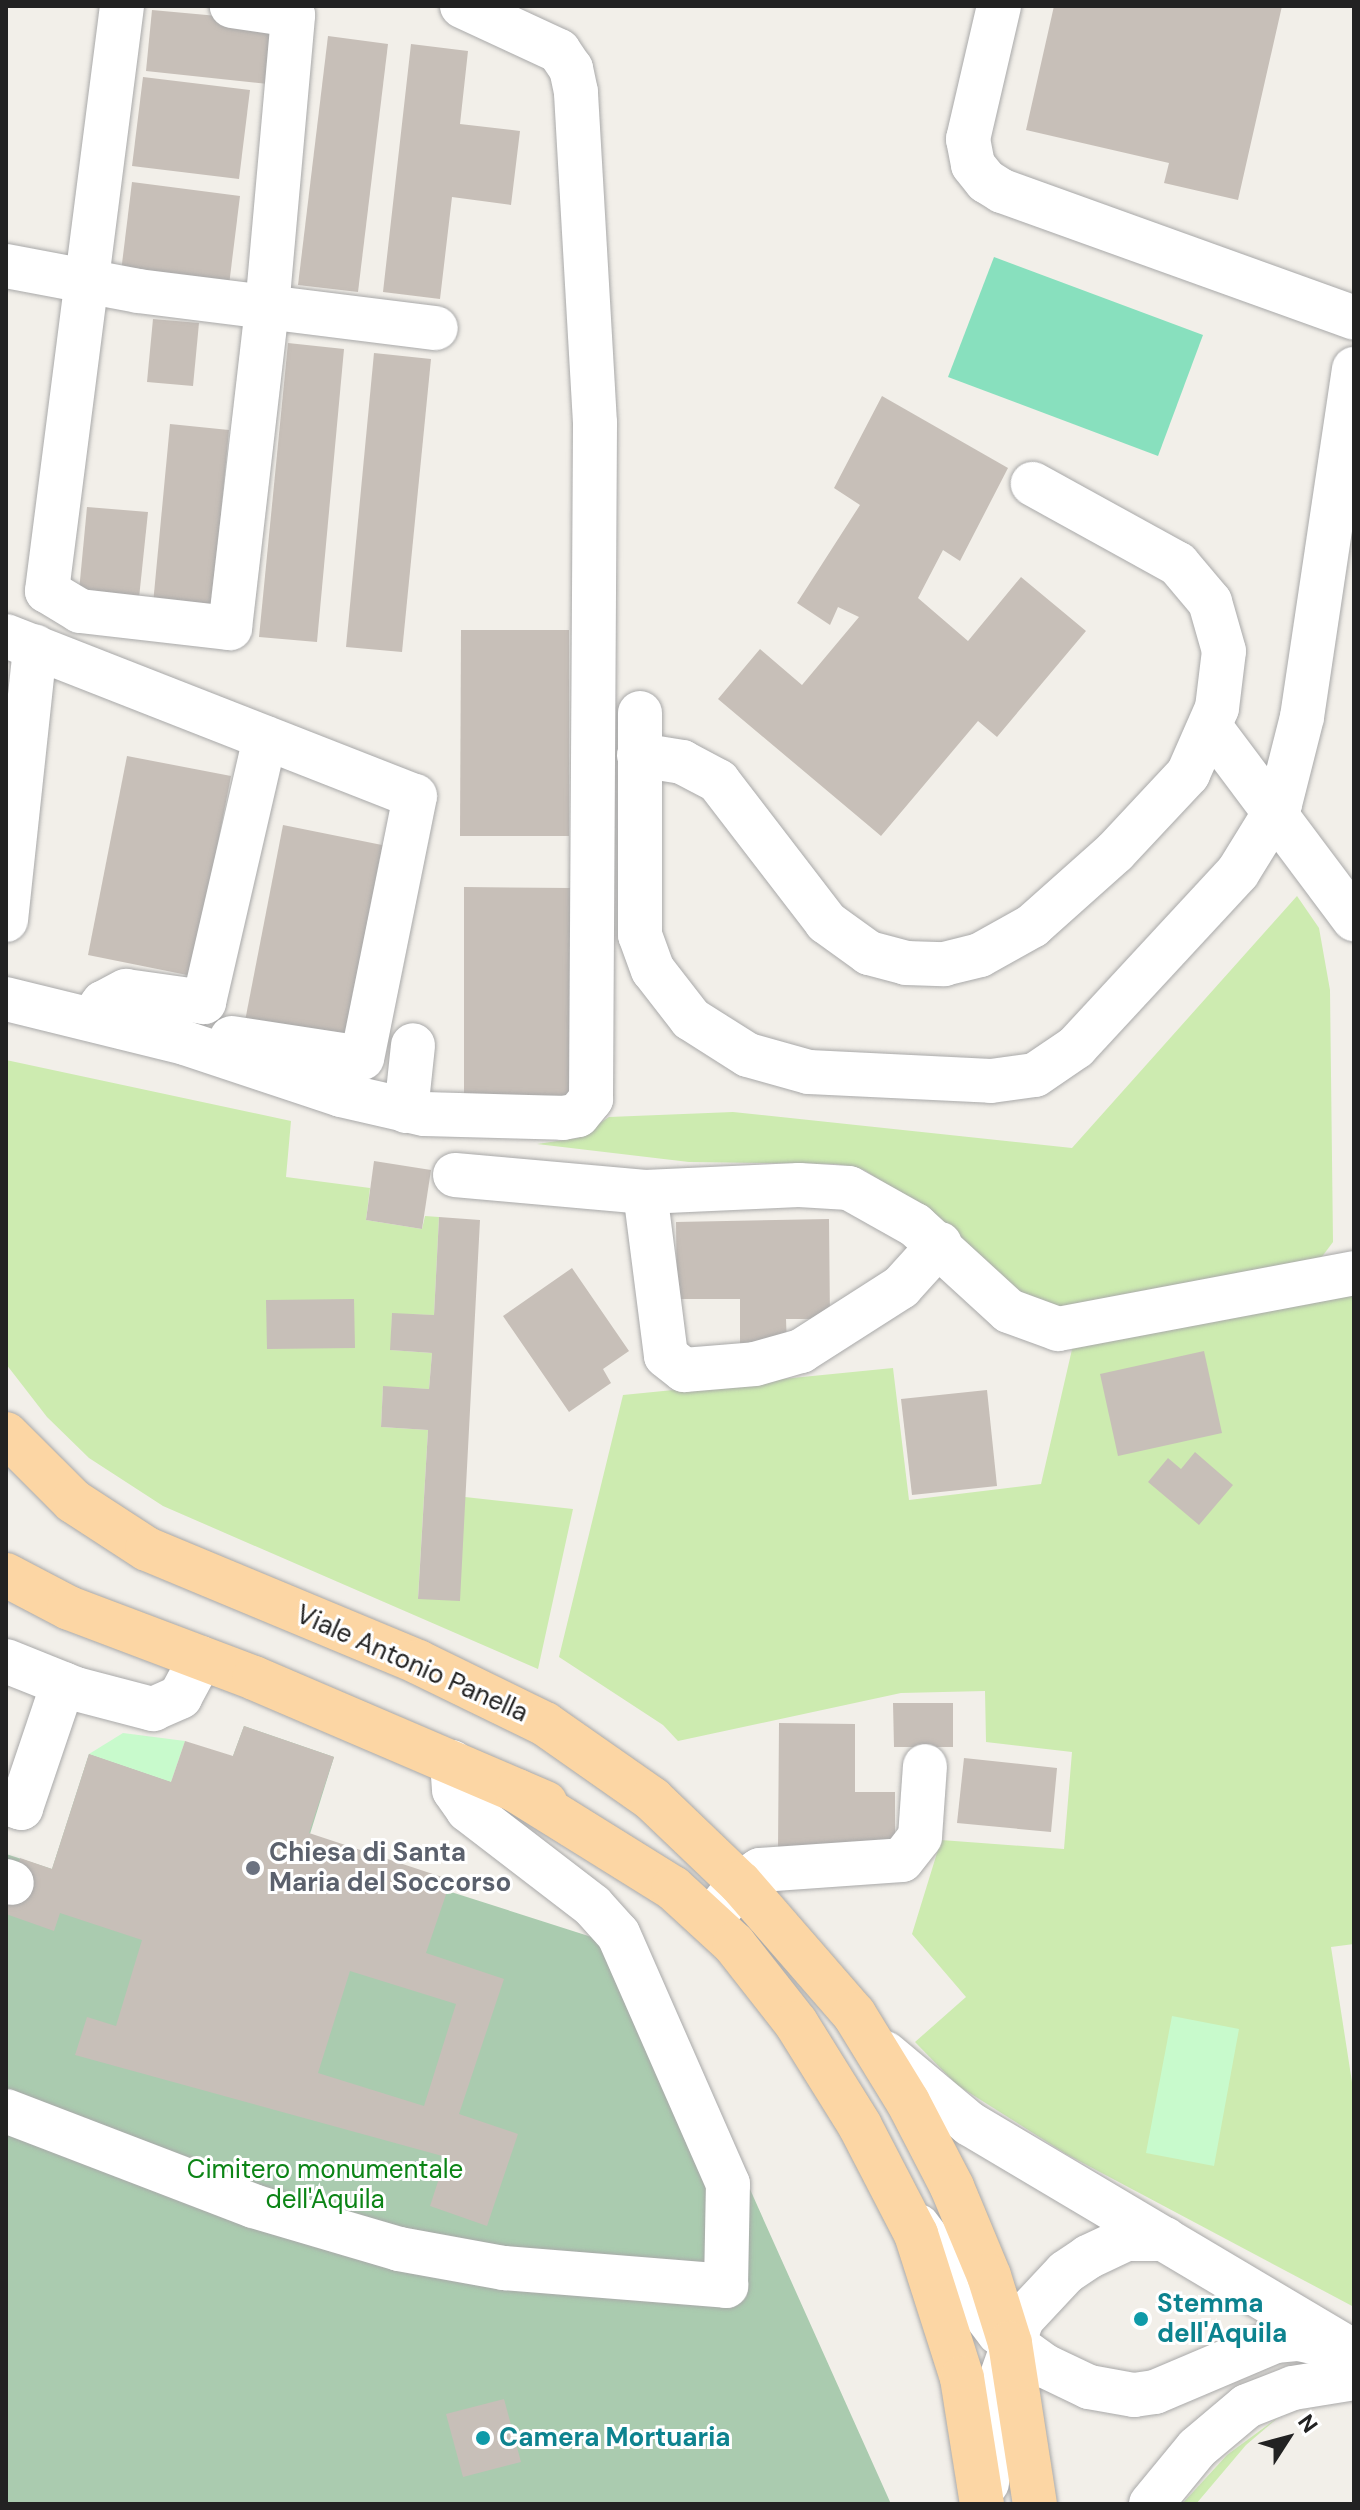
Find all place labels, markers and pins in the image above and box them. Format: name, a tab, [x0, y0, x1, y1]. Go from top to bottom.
place label: Chiesa di Santa Maria del Soccorso	[269, 1837, 511, 1898]
marker: Chiesa di Santa Maria del Soccorso	[244, 1859, 262, 1877]
place label: Stemma dell'Aquila	[1157, 2288, 1287, 2350]
marker: Stemma dell'Aquila	[1132, 2310, 1150, 2328]
place label: Camera Mortuaria	[499, 2422, 731, 2454]
marker: Camera Mortuaria	[474, 2429, 492, 2447]

